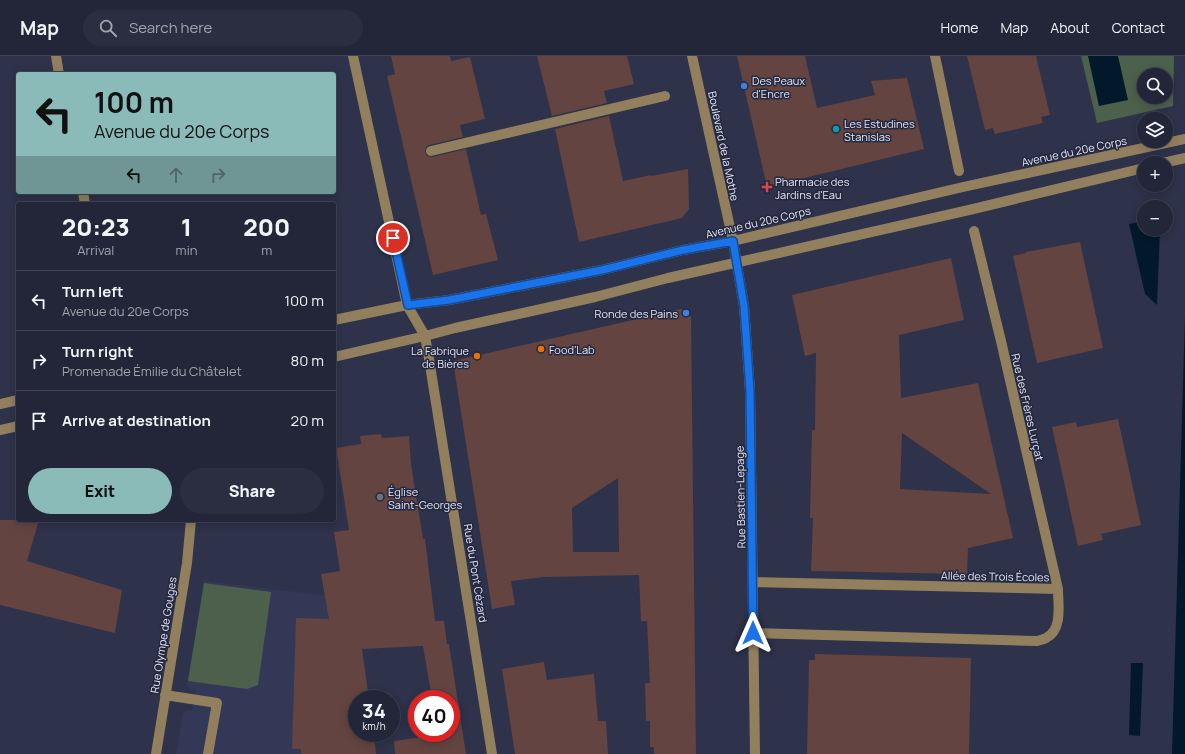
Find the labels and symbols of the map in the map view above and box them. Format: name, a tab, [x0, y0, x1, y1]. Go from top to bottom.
place label: Des Peaux d'Encre	[752, 73, 805, 101]
marker: Des Peaux d'Encre	[739, 81, 749, 91]
street label: Boulevard de la Mothe	[705, 90, 743, 203]
place label: Les Estudines Stanislas	[844, 116, 915, 144]
marker: Les Estudines Stanislas	[831, 124, 841, 134]
street label: Avenue du 20e Corps	[1020, 132, 1128, 169]
place label: Pharmacie des Jardins d'Eau	[775, 174, 850, 202]
marker: Pharmacie des Jardins d'Eau	[762, 182, 772, 192]
street label: Avenue du 20e Corps	[704, 203, 812, 241]
pin	[376, 221, 410, 255]
place label: Ronde des Pains	[595, 306, 678, 321]
marker: Ronde des Pains	[681, 308, 691, 318]
place label: Food’Lab	[549, 342, 595, 357]
place label: La Fabrique de Bières	[411, 343, 470, 371]
marker: Food’Lab	[536, 344, 546, 354]
marker: La Fabrique de Bières	[472, 351, 482, 361]
street label: Rue des Frères Lurçat	[1008, 352, 1048, 462]
street label: Rue Bastien-Lepage	[732, 445, 748, 548]
place label: Église Saint-Georges	[388, 484, 462, 512]
marker: Église Saint-Georges	[375, 492, 385, 502]
street label: Rue du Pont Cézard	[461, 522, 491, 624]
street label: Allée des Trois Écoles	[941, 568, 1050, 584]
street label: Rue Olympe de Gouges	[146, 576, 180, 694]
position arrow	[732, 612, 774, 654]
speed limit sign: 40	[408, 690, 460, 742]

